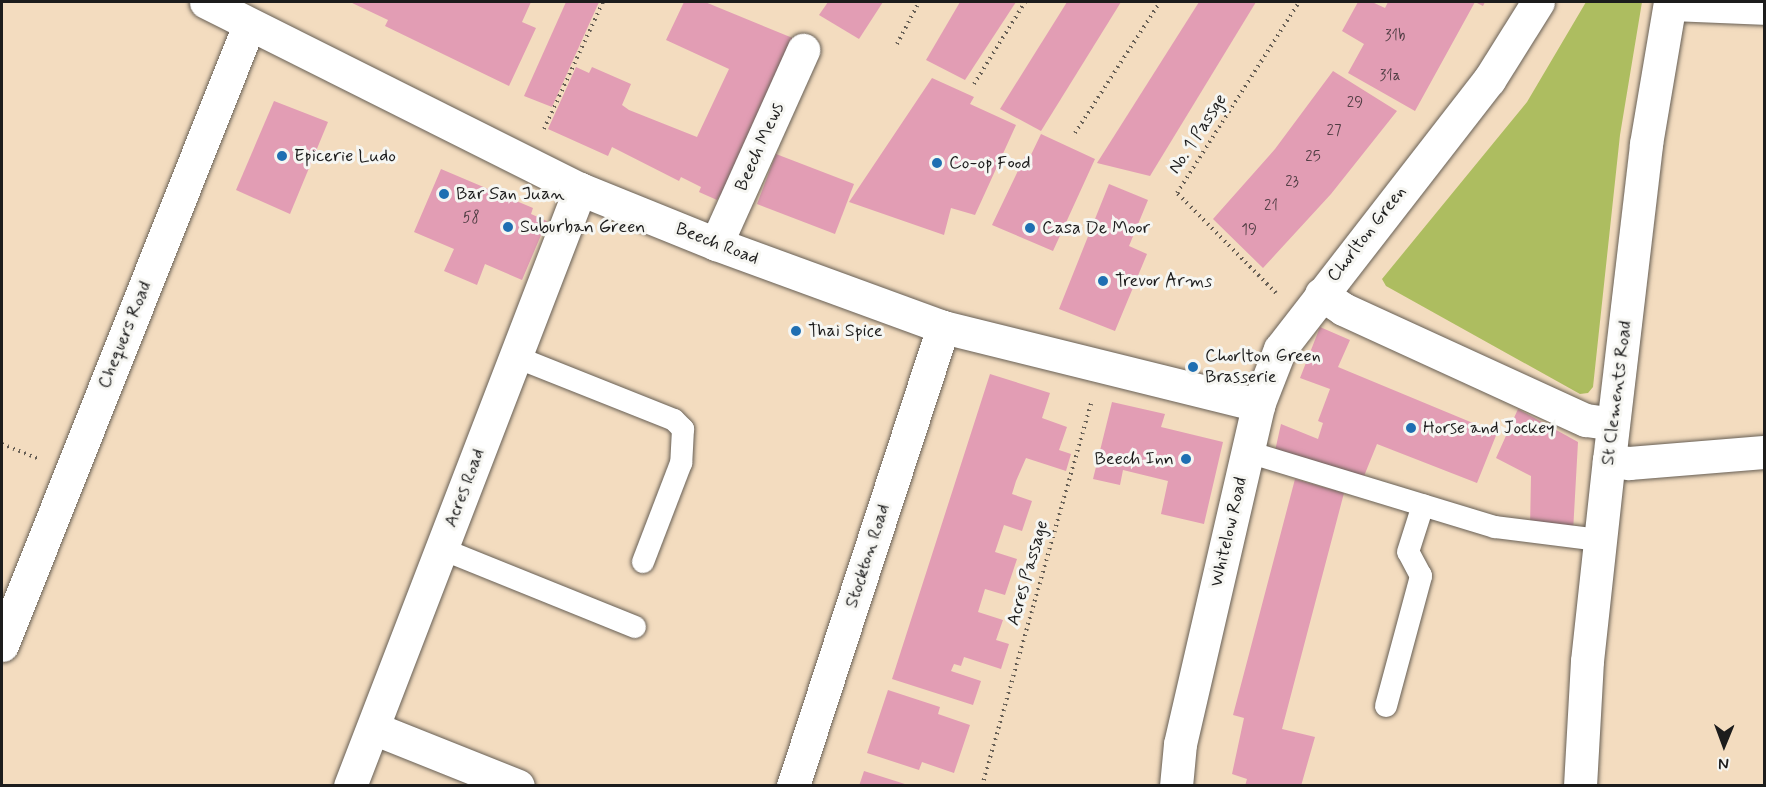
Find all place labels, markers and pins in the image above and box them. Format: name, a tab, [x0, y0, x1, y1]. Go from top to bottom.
place label: Epicerie Ludo	[294, 145, 393, 167]
marker: Epicerie Ludo	[275, 149, 289, 163]
place label: Co-op Food	[949, 152, 1031, 174]
marker: Co-op Food	[930, 156, 944, 170]
place label: Bar San Juan	[456, 183, 561, 205]
marker: Bar San Juan	[437, 187, 451, 201]
place label: Suburban Green	[520, 216, 648, 238]
place label: Casa De Moor	[1042, 217, 1149, 239]
marker: Suburban Green	[501, 220, 515, 234]
marker: Casa De Moor	[1023, 221, 1037, 235]
place label: Trevor Arms	[1115, 270, 1209, 292]
marker: Trevor Arms	[1096, 274, 1110, 288]
place label: Thai Spice	[808, 320, 882, 342]
marker: Thai Spice	[789, 324, 803, 338]
place label: Chorlton Green Brasserie	[1205, 346, 1324, 388]
marker: Chorlton Green Brasserie	[1186, 360, 1200, 374]
place label: Horse and Jockey	[1423, 417, 1553, 439]
marker: Horse and Jockey	[1404, 421, 1418, 435]
place label: Beech Inn	[1094, 448, 1174, 470]
marker: Beech Inn	[1179, 452, 1193, 466]

